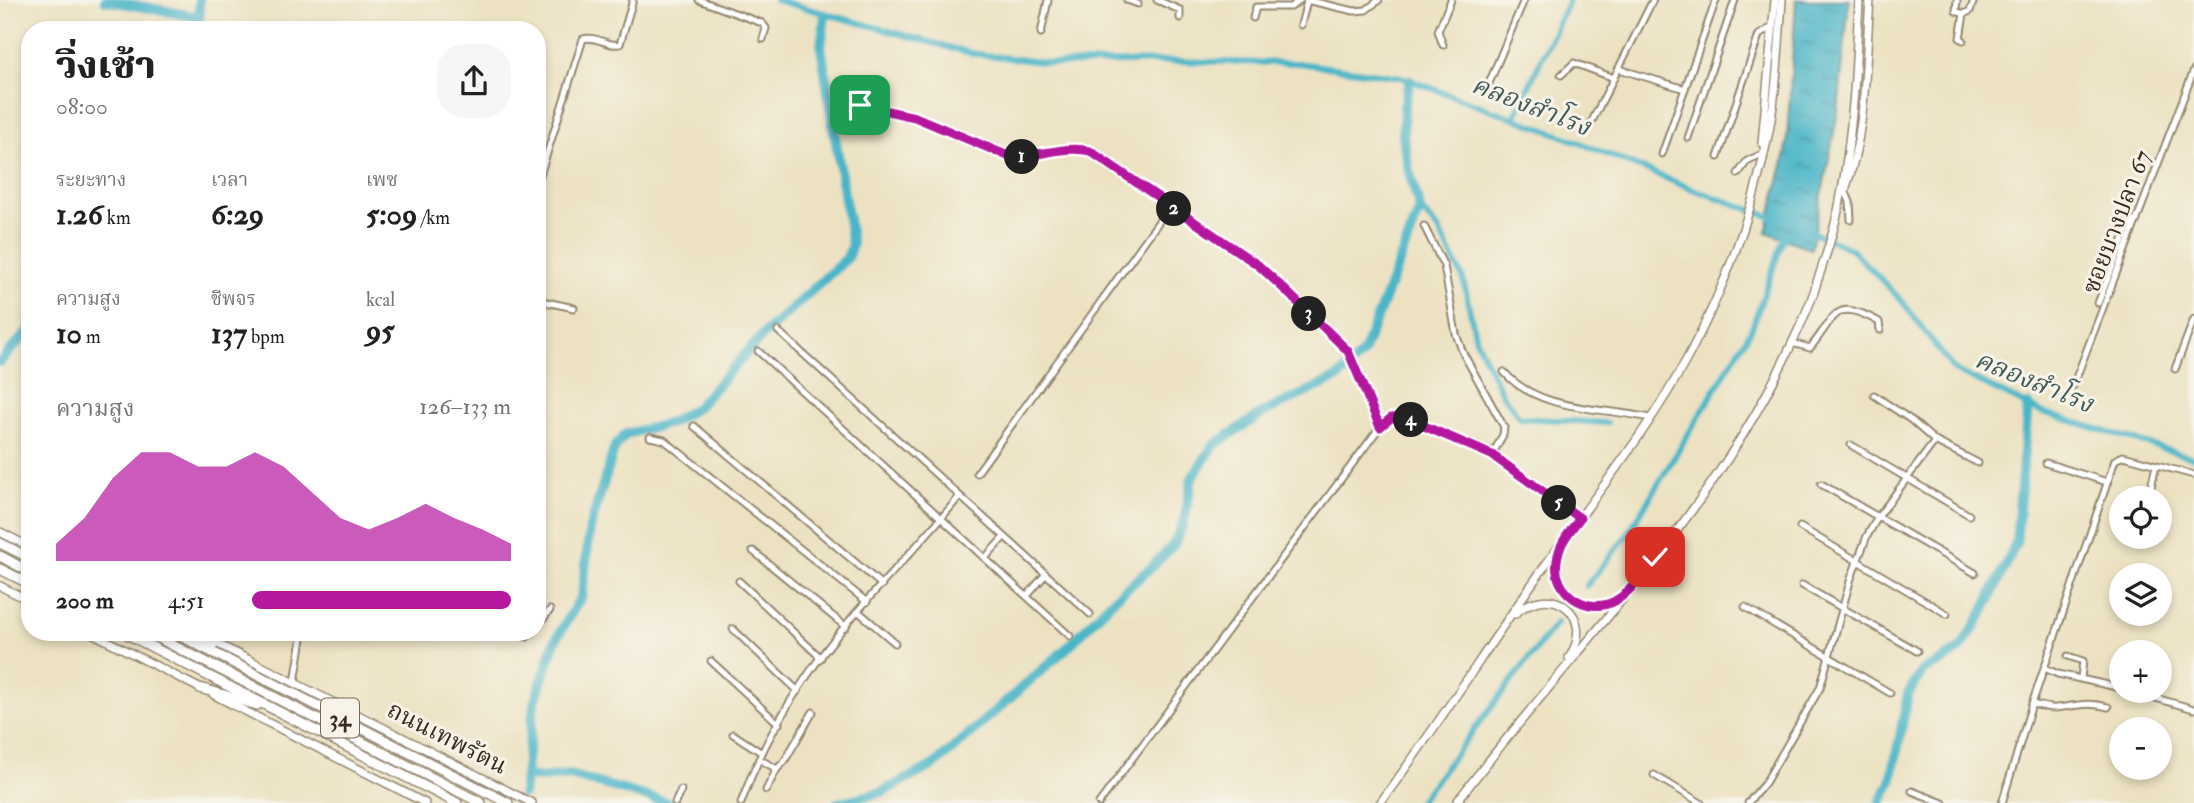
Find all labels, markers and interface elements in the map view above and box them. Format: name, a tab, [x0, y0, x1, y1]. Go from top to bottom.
text: วิ่งเช้า	[56, 42, 156, 90]
button: share	[437, 44, 511, 118]
water label: คลองสำโรง	[1467, 66, 1597, 144]
pin	[830, 75, 890, 135]
icon: arrive	[841, 86, 879, 124]
text: 08:00	[56, 92, 108, 121]
pin: 1	[1004, 140, 1040, 174]
text: 1	[1018, 144, 1025, 168]
street label: ซอยบางปลา 67	[2075, 146, 2159, 298]
text: ระยะทาง	[56, 168, 126, 192]
text: เวลา	[211, 168, 248, 192]
text: เพซ	[366, 168, 398, 192]
pin: 2	[1156, 192, 1192, 227]
text: 1.26	[56, 196, 103, 233]
text: 6:29	[211, 196, 264, 233]
text: 5:09	[366, 196, 417, 233]
text: 2	[1169, 196, 1178, 220]
text: km	[103, 206, 131, 230]
text: /km	[417, 206, 450, 230]
text: ความสูง	[56, 287, 121, 311]
text: ชีพจร	[211, 287, 256, 311]
text: kcal	[366, 288, 395, 312]
pin: 3	[1292, 296, 1326, 332]
text: 3	[1305, 301, 1312, 325]
text: 95	[366, 312, 395, 349]
text: 10	[56, 315, 82, 352]
text: 137	[211, 315, 247, 352]
text: m	[82, 325, 101, 349]
text: bpm	[247, 325, 285, 349]
water label: คลองสำโรง	[1970, 341, 2100, 421]
text: 126–133 m	[419, 392, 511, 421]
text: ความสูง	[56, 394, 134, 423]
pin: 4	[1394, 402, 1428, 438]
text: 4	[1405, 407, 1416, 431]
pin: 5	[1542, 486, 1576, 520]
map controls	[2109, 486, 2172, 780]
button: locate	[2109, 486, 2172, 549]
text: 5	[1554, 490, 1563, 514]
pin	[1625, 527, 1685, 587]
icon: check	[1636, 538, 1674, 576]
button: layers	[2109, 563, 2172, 626]
text: 200 m	[56, 586, 114, 615]
text: 4:51	[168, 586, 204, 615]
button: +	[2109, 640, 2172, 703]
street label: ถนนเทพรัตน	[382, 695, 512, 781]
road number: 34	[321, 698, 359, 738]
button: −	[2109, 717, 2172, 780]

